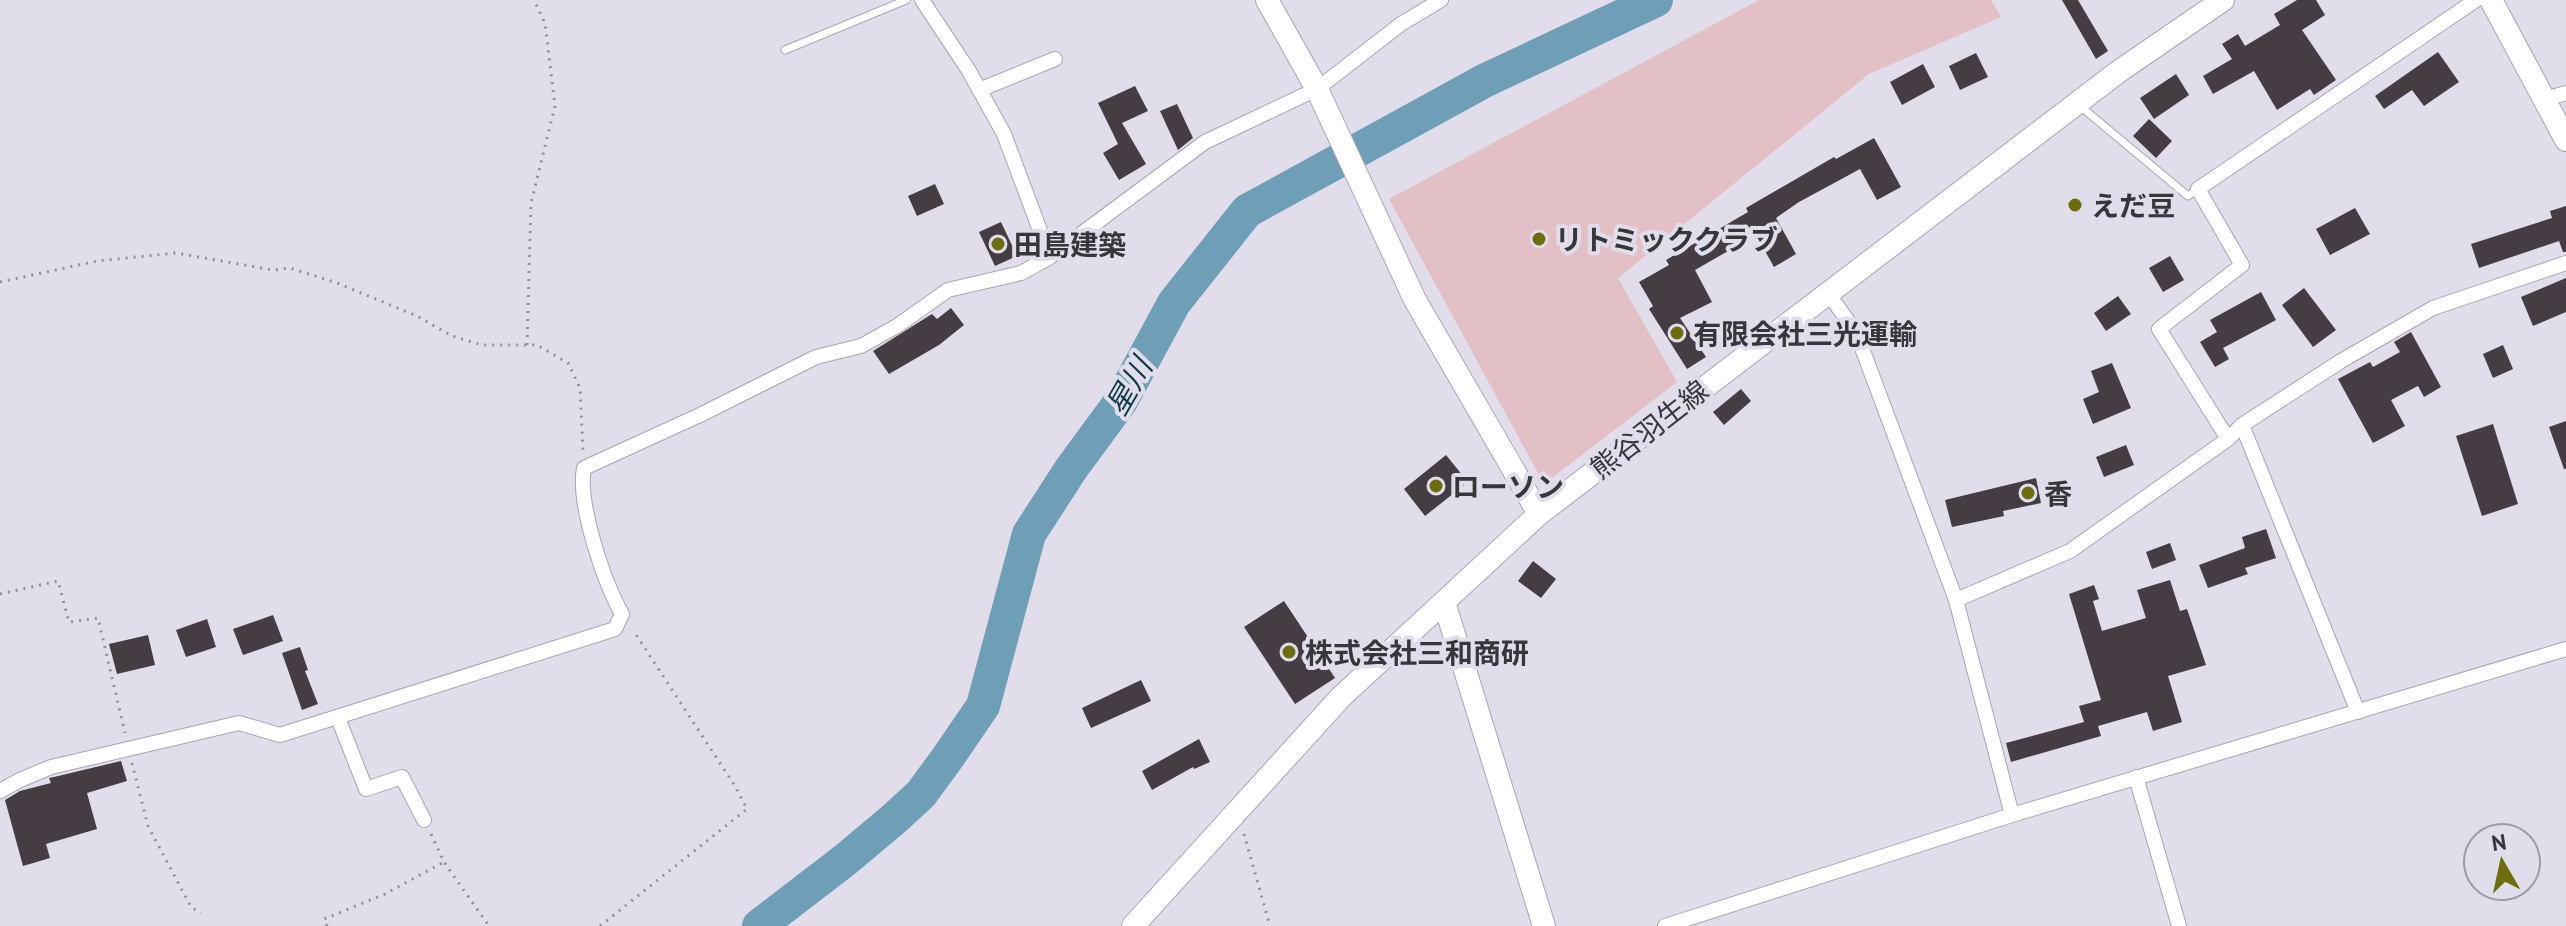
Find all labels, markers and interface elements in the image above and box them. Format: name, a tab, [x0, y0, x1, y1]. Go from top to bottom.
place label: えだ豆	[2091, 187, 2175, 224]
marker: えだ豆	[2066, 196, 2084, 214]
place label: リトミッククラブ	[1555, 221, 1778, 258]
place label: 田島建築	[1014, 226, 1126, 263]
marker: リトミッククラブ	[1530, 230, 1548, 248]
marker: 田島建築	[989, 235, 1007, 253]
place label: 有限会社三光運輸	[1693, 315, 1917, 352]
marker: 有限会社三光運輸	[1668, 324, 1686, 342]
water label: 星川	[1096, 348, 1161, 422]
street label: 熊谷羽生線	[1582, 371, 1716, 487]
place label: ローソン	[1452, 468, 1564, 505]
place label: 香	[2044, 475, 2072, 512]
marker: ローソン	[1427, 477, 1445, 495]
marker: 香	[2019, 484, 2037, 502]
place label: 株式会社三和商研	[1305, 634, 1529, 671]
marker: 株式会社三和商研	[1280, 643, 1298, 661]
north arrow	[2462, 822, 2542, 902]
text: N	[2490, 827, 2508, 857]

